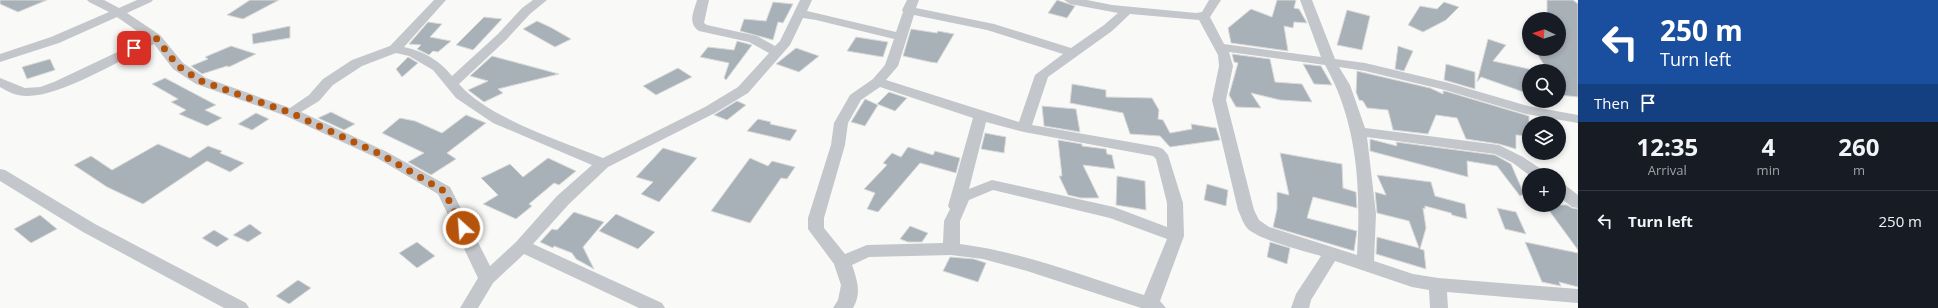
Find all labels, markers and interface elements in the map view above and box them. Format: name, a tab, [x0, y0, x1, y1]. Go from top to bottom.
text: 250 m	[1660, 11, 1743, 49]
north arrow	[1522, 12, 1566, 56]
map controls	[1522, 12, 1566, 212]
icon: left	[1594, 16, 1646, 68]
pin	[117, 31, 151, 65]
icon: arrive	[123, 37, 145, 59]
text: Turn left	[1660, 47, 1731, 71]
button: search	[1522, 64, 1566, 108]
icon: arrive	[1637, 92, 1659, 114]
text: Then	[1594, 93, 1629, 113]
button: layers	[1522, 116, 1566, 160]
text: 12:35	[1636, 130, 1698, 163]
text: 4	[1761, 130, 1775, 163]
text: 260	[1838, 130, 1880, 163]
text: Arrival	[1648, 161, 1687, 179]
text: min	[1757, 161, 1780, 179]
text: m	[1853, 161, 1865, 179]
button: +	[1522, 168, 1566, 212]
position arrow	[442, 207, 484, 249]
icon: left	[1594, 210, 1616, 232]
text: Turn left	[1628, 211, 1693, 231]
text: 250 m	[1878, 211, 1922, 231]

